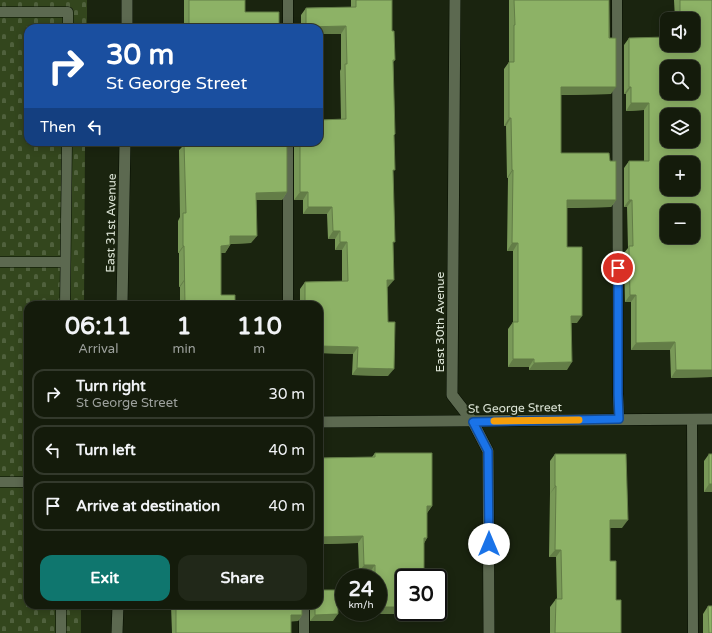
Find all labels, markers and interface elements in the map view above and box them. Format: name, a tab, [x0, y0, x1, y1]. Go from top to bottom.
map controls	[660, 12, 700, 244]
button: sound	[660, 12, 700, 52]
text: 30 m	[106, 38, 174, 72]
icon: right	[40, 40, 92, 92]
button: search	[660, 60, 700, 100]
text: St George Street	[106, 72, 247, 94]
button: layers	[660, 108, 700, 148]
icon: left	[84, 116, 106, 138]
text: Then	[40, 118, 76, 136]
button: +	[660, 156, 700, 196]
street label: East 31st Avenue	[103, 173, 119, 273]
button: −	[660, 204, 700, 244]
pin	[601, 251, 635, 285]
icon: arrive	[607, 257, 629, 279]
street label: East 30th Avenue	[433, 271, 447, 372]
text: 06:11	[65, 312, 132, 341]
text: 1	[177, 312, 192, 341]
text: 110	[237, 312, 282, 341]
text: Arrival	[78, 341, 118, 357]
text: min	[173, 341, 196, 357]
text: m	[253, 341, 265, 357]
text: Turn right	[76, 377, 146, 395]
icon: right	[42, 383, 64, 405]
text: 30 m	[268, 385, 305, 403]
text: St George Street	[76, 395, 178, 411]
street label: St George Street	[468, 400, 563, 416]
icon: left	[42, 439, 64, 461]
text: Turn left	[76, 441, 136, 459]
text: 40 m	[268, 441, 305, 459]
icon: arrive	[42, 495, 64, 517]
text: Arrive at destination	[76, 497, 220, 515]
text: 40 m	[268, 497, 305, 515]
position arrow	[468, 523, 510, 565]
button: Exit	[40, 555, 170, 601]
button: Share	[178, 555, 307, 601]
speed limit sign: 30	[395, 569, 447, 621]
text: 24	[348, 578, 374, 602]
text: km/h	[348, 599, 374, 611]

